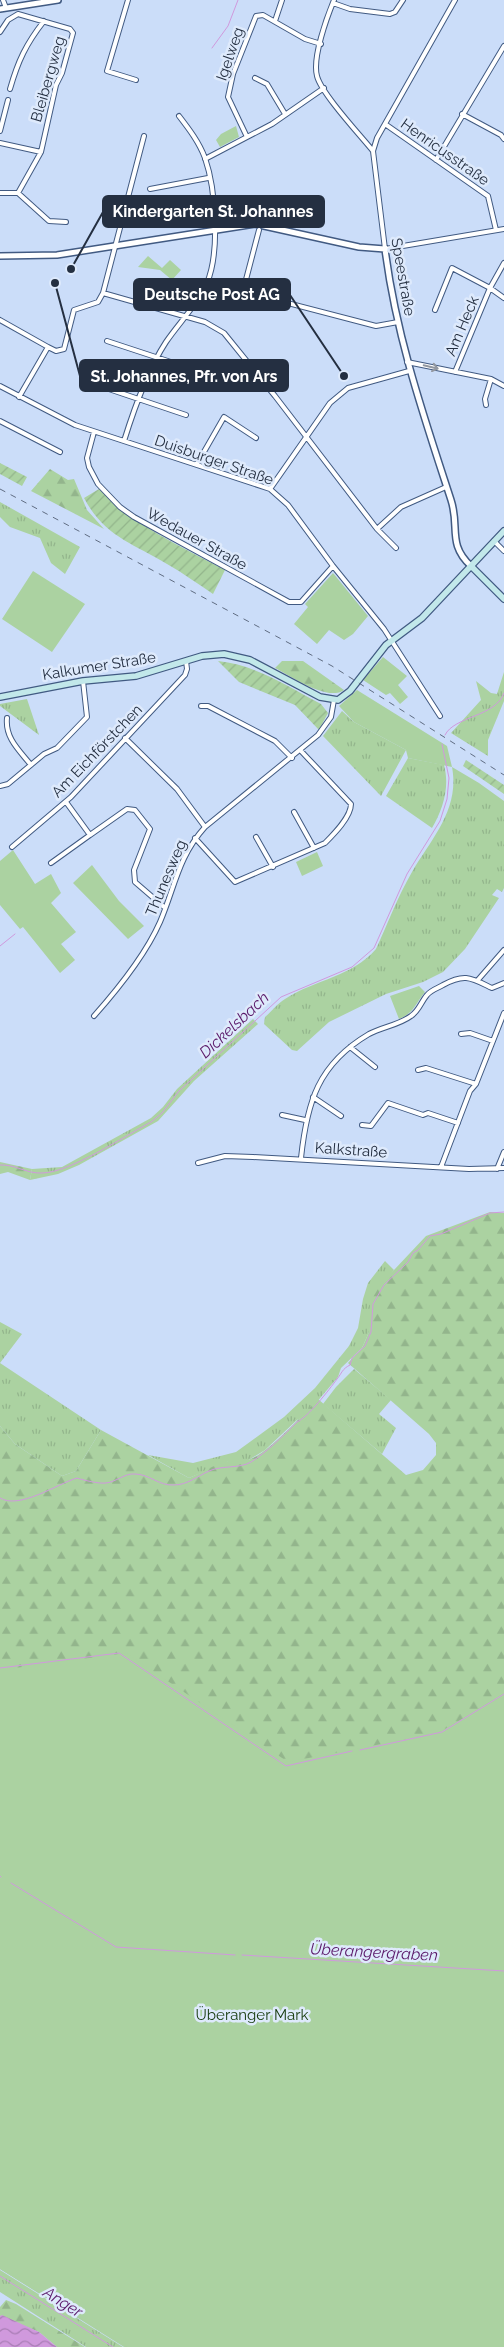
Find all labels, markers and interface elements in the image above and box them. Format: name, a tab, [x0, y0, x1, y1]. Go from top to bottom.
street label: Igelweg	[212, 25, 248, 83]
street label: Bleibergweg	[27, 34, 69, 124]
street label: Henricusstraße	[397, 115, 493, 189]
callout: Kindergarten St. Johannes	[103, 196, 324, 227]
text: Kindergarten St. Johannes	[113, 202, 314, 221]
street label: Speestraße	[387, 237, 419, 318]
callout: Deutsche Post AG	[134, 279, 290, 310]
text: Deutsche Post AG	[144, 285, 280, 304]
street label: Am Heck	[441, 293, 483, 359]
callout: St. Johannes, Pfr. von Ars	[80, 360, 288, 391]
one-way arrow	[423, 363, 439, 372]
text: St. Johannes, Pfr. von Ars	[91, 367, 278, 386]
street label: Duisburger Straße	[152, 431, 276, 489]
street label: Wedauer Straße	[144, 504, 250, 574]
street label: Kalkumer Straße	[41, 648, 157, 684]
street label: Am Eichförstchen	[48, 701, 146, 801]
street label: Thunesweg	[142, 837, 190, 919]
water label: Dickelsbach	[195, 988, 273, 1062]
street label: Kalkstraße	[314, 1138, 388, 1162]
water label: Überangergraben	[310, 1938, 438, 1965]
park label: Überanger Mark	[196, 2005, 308, 2024]
water label: Anger	[39, 2282, 87, 2322]

